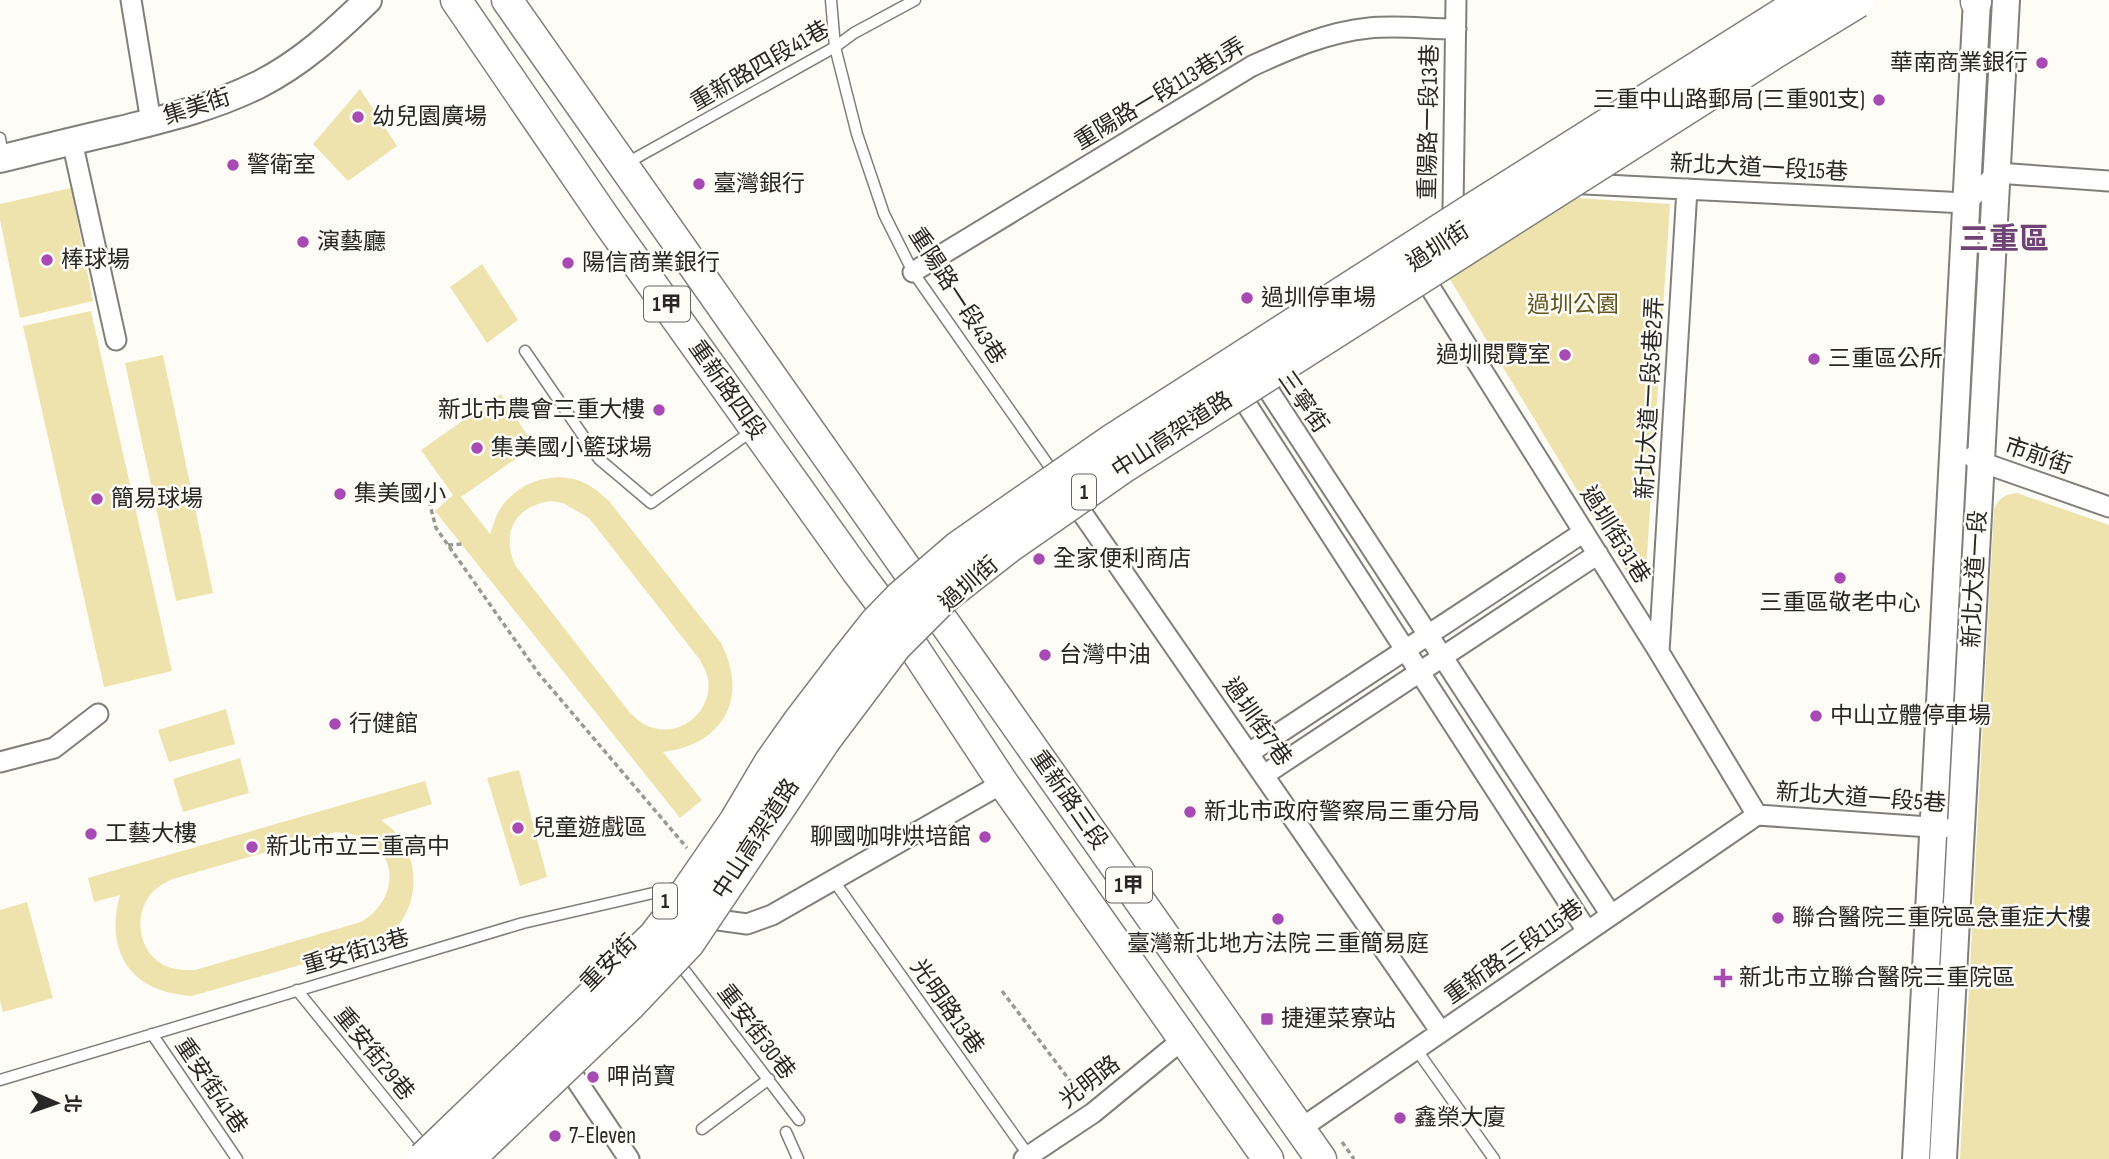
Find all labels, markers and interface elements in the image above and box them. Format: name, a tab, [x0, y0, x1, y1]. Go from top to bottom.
street label: 重新路四段41巷	[686, 15, 834, 117]
street label: 重陽路一段113巷1弄	[1069, 32, 1251, 156]
street label: 重陽路一段13巷	[1414, 44, 1444, 200]
place label: 華南商業銀行	[1890, 49, 2028, 77]
marker: 華南商業銀行	[2034, 55, 2050, 71]
street label: 集美街	[160, 83, 234, 131]
place label: 三重中山路郵局 (三重901支)	[1593, 86, 1865, 114]
marker: 三重中山路郵局 (三重901支)	[1871, 92, 1887, 108]
place label: 幼兒園廣場	[372, 103, 487, 131]
marker: 幼兒園廣場	[350, 109, 366, 125]
street label: 新北大道一段15巷	[1669, 149, 1849, 187]
place label: 警衛室	[247, 151, 316, 179]
marker: 警衛室	[225, 157, 241, 173]
place label: 臺灣銀行	[713, 170, 805, 198]
marker: 臺灣銀行	[691, 176, 707, 192]
street label: 過圳街	[1401, 216, 1475, 278]
street label: 重陽路一段43巷	[902, 222, 1012, 370]
district label: 三重區	[1959, 222, 2049, 258]
place label: 演藝廳	[317, 228, 386, 256]
marker: 演藝廳	[295, 234, 311, 250]
place label: 棒球場	[61, 246, 130, 274]
place label: 陽信商業銀行	[582, 249, 720, 277]
marker: 棒球場	[39, 252, 55, 268]
marker: 陽信商業銀行	[560, 255, 576, 271]
place label: 過圳停車場	[1261, 284, 1376, 312]
road number: 1甲	[644, 286, 690, 322]
marker: 過圳停車場	[1239, 290, 1255, 306]
park label: 過圳公園	[1527, 291, 1619, 319]
street label: 新北大道一段5巷2弄	[1631, 296, 1669, 500]
street label: 重新路四段	[683, 335, 771, 445]
place label: 過圳閱覽室	[1436, 341, 1551, 369]
place label: 三重區公所	[1828, 345, 1943, 373]
marker: 過圳閱覽室	[1557, 347, 1573, 363]
marker: 三重區公所	[1806, 351, 1822, 367]
street label: 三寧街	[1272, 366, 1334, 438]
street label: 中山高架道路	[1107, 386, 1237, 484]
place label: 新北市農會三重大樓	[438, 396, 645, 424]
marker: 新北市農會三重大樓	[651, 402, 667, 418]
street label: 市前街	[2001, 432, 2075, 480]
place label: 集美國小籃球場	[491, 434, 652, 462]
marker: 集美國小籃球場	[469, 440, 485, 456]
road number: 1	[1072, 475, 1096, 510]
place label: 集美國小	[354, 480, 446, 508]
street label: 過圳街31巷	[1574, 481, 1656, 589]
place label: 簡易球場	[111, 485, 203, 513]
marker: 集美國小	[332, 486, 348, 502]
marker: 簡易球場	[89, 491, 105, 507]
street label: 新北大道一段	[1957, 509, 1993, 649]
place label: 全家便利商店	[1053, 545, 1191, 573]
street label: 過圳街	[934, 551, 1004, 617]
marker: 全家便利商店	[1031, 551, 1047, 567]
marker: 三重區敬老中心	[1832, 570, 1848, 586]
place label: 三重區敬老中心	[1760, 589, 1921, 617]
place label: 台灣中油	[1059, 641, 1151, 669]
marker: 台灣中油	[1037, 647, 1053, 663]
street label: 過圳街7巷	[1217, 673, 1297, 771]
place label: 中山立體停車場	[1830, 702, 1991, 730]
marker: 中山立體停車場	[1808, 708, 1824, 724]
place label: 行健館	[349, 710, 418, 738]
marker: 行健館	[327, 716, 343, 732]
street label: 重新路三段	[1025, 745, 1113, 855]
street label: 中山高架道路	[707, 774, 805, 904]
street label: 新北大道一段5巷	[1775, 778, 1947, 818]
place label: 新北市政府警察局三重分局	[1204, 798, 1480, 826]
marker: 新北市政府警察局三重分局	[1182, 804, 1198, 820]
place label: 兒童遊戲區	[532, 814, 647, 842]
place label: 工藝大樓	[105, 820, 197, 848]
marker: 兒童遊戲區	[510, 820, 526, 836]
place label: 聊國咖啡烘培館	[810, 823, 971, 851]
marker: 工藝大樓	[83, 826, 99, 842]
marker: 聊國咖啡烘培館	[977, 829, 993, 845]
place label: 新北市立三重高中	[266, 833, 450, 861]
marker: 新北市立三重高中	[244, 839, 260, 855]
road number: 1甲	[1106, 868, 1152, 903]
road number: 1	[653, 884, 677, 918]
street label: 重新路三段115巷	[1439, 894, 1589, 1010]
place label: 聯合醫院三重院區急重症大樓	[1792, 904, 2091, 932]
marker: 聯合醫院三重院區急重症大樓	[1770, 910, 1786, 926]
marker: 臺灣新北地方法院 三重簡易庭	[1270, 911, 1286, 927]
street label: 重安街13巷	[299, 923, 413, 981]
street label: 重安街	[575, 929, 643, 997]
place label: 臺灣新北地方法院 三重簡易庭	[1127, 930, 1429, 958]
street label: 光明路13巷	[904, 954, 990, 1060]
place label: 新北市立聯合醫院三重院區	[1739, 964, 2015, 992]
marker: 新北市立聯合醫院三重院區	[1713, 968, 1733, 988]
street label: 重安街30巷	[711, 979, 801, 1085]
street label: 重安街29巷	[328, 1002, 420, 1106]
place label: 捷運菜寮站	[1281, 1005, 1396, 1033]
marker: 捷運菜寮站	[1259, 1011, 1275, 1027]
street label: 重安街41巷	[169, 1033, 253, 1139]
street label: 光明路	[1054, 1050, 1126, 1114]
place label: 呷尚寶	[607, 1063, 676, 1091]
north arrow	[21, 1068, 91, 1138]
marker: 呷尚寶	[585, 1069, 601, 1085]
text: 北	[60, 1094, 83, 1113]
place label: 鑫榮大廈	[1414, 1104, 1506, 1132]
marker: 鑫榮大廈	[1392, 1110, 1408, 1126]
place label: 7-Eleven	[569, 1122, 636, 1150]
marker: 7-Eleven	[547, 1128, 563, 1144]

